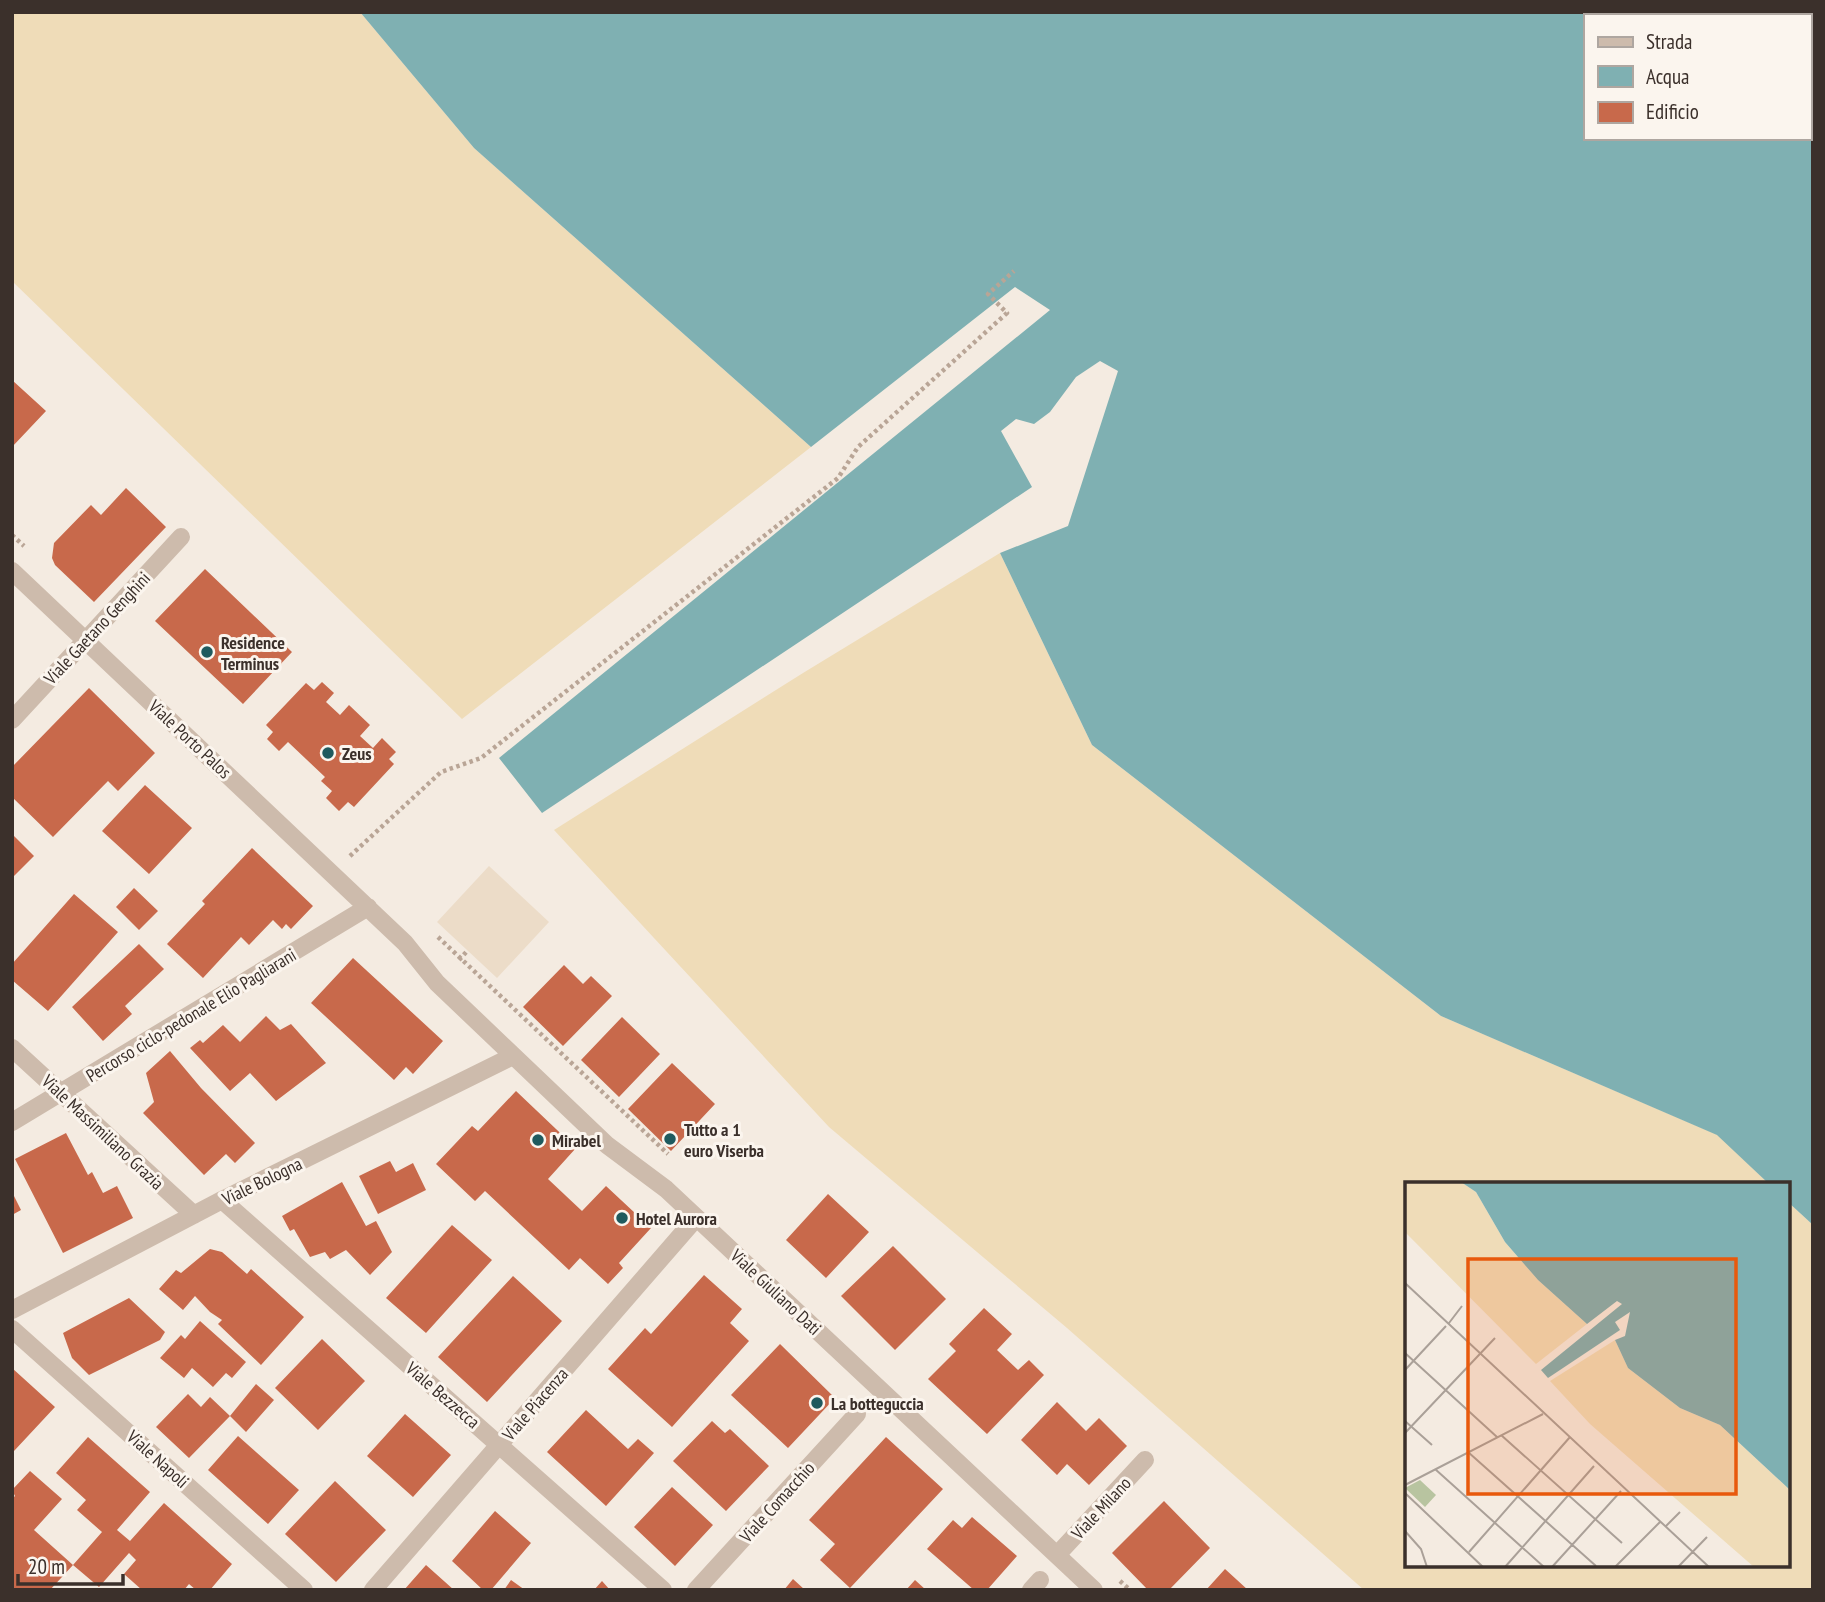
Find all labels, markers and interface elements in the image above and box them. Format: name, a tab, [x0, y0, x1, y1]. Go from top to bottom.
legend	[1584, 14, 1811, 140]
text: Strada	[1646, 28, 1692, 55]
text: Acqua	[1646, 63, 1689, 90]
text: Edificio	[1646, 98, 1699, 125]
street label: Viale Gaetano Genghini	[38, 567, 155, 690]
place label: Residence Terminus	[221, 631, 285, 675]
marker: Residence Terminus	[199, 644, 215, 660]
street label: Viale Porto Palos	[143, 694, 236, 783]
place label: Zeus	[342, 742, 372, 765]
marker: Zeus	[320, 745, 336, 761]
street label: Percorso ciclo-pedonale Elio Pagliarani	[82, 943, 300, 1087]
street label: Viale Massimiliano Grazia	[36, 1069, 169, 1195]
place label: Tutto a 1 euro Viserba	[684, 1118, 764, 1162]
place label: Mirabel	[552, 1129, 601, 1152]
marker: Tutto a 1 euro Viserba	[662, 1131, 678, 1147]
marker: Mirabel	[530, 1132, 546, 1148]
street label: Viale Bologna	[217, 1152, 306, 1211]
inset map	[1405, 1182, 1790, 1567]
place label: Hotel Aurora	[636, 1207, 717, 1230]
marker: Hotel Aurora	[614, 1210, 630, 1226]
street label: Viale Giuliano Dati	[725, 1243, 826, 1340]
street label: Viale Bezzecca	[401, 1356, 485, 1433]
street label: Viale Piacenza	[496, 1363, 573, 1446]
place label: La botteguccia	[831, 1392, 924, 1415]
marker: La botteguccia	[809, 1395, 825, 1411]
street label: Viale Napoli	[122, 1425, 194, 1493]
street label: Viale Comacchio	[734, 1456, 820, 1548]
street label: Viale Milano	[1066, 1472, 1136, 1545]
scale bar	[18, 1542, 122, 1586]
text: 20 m	[28, 1553, 65, 1580]

